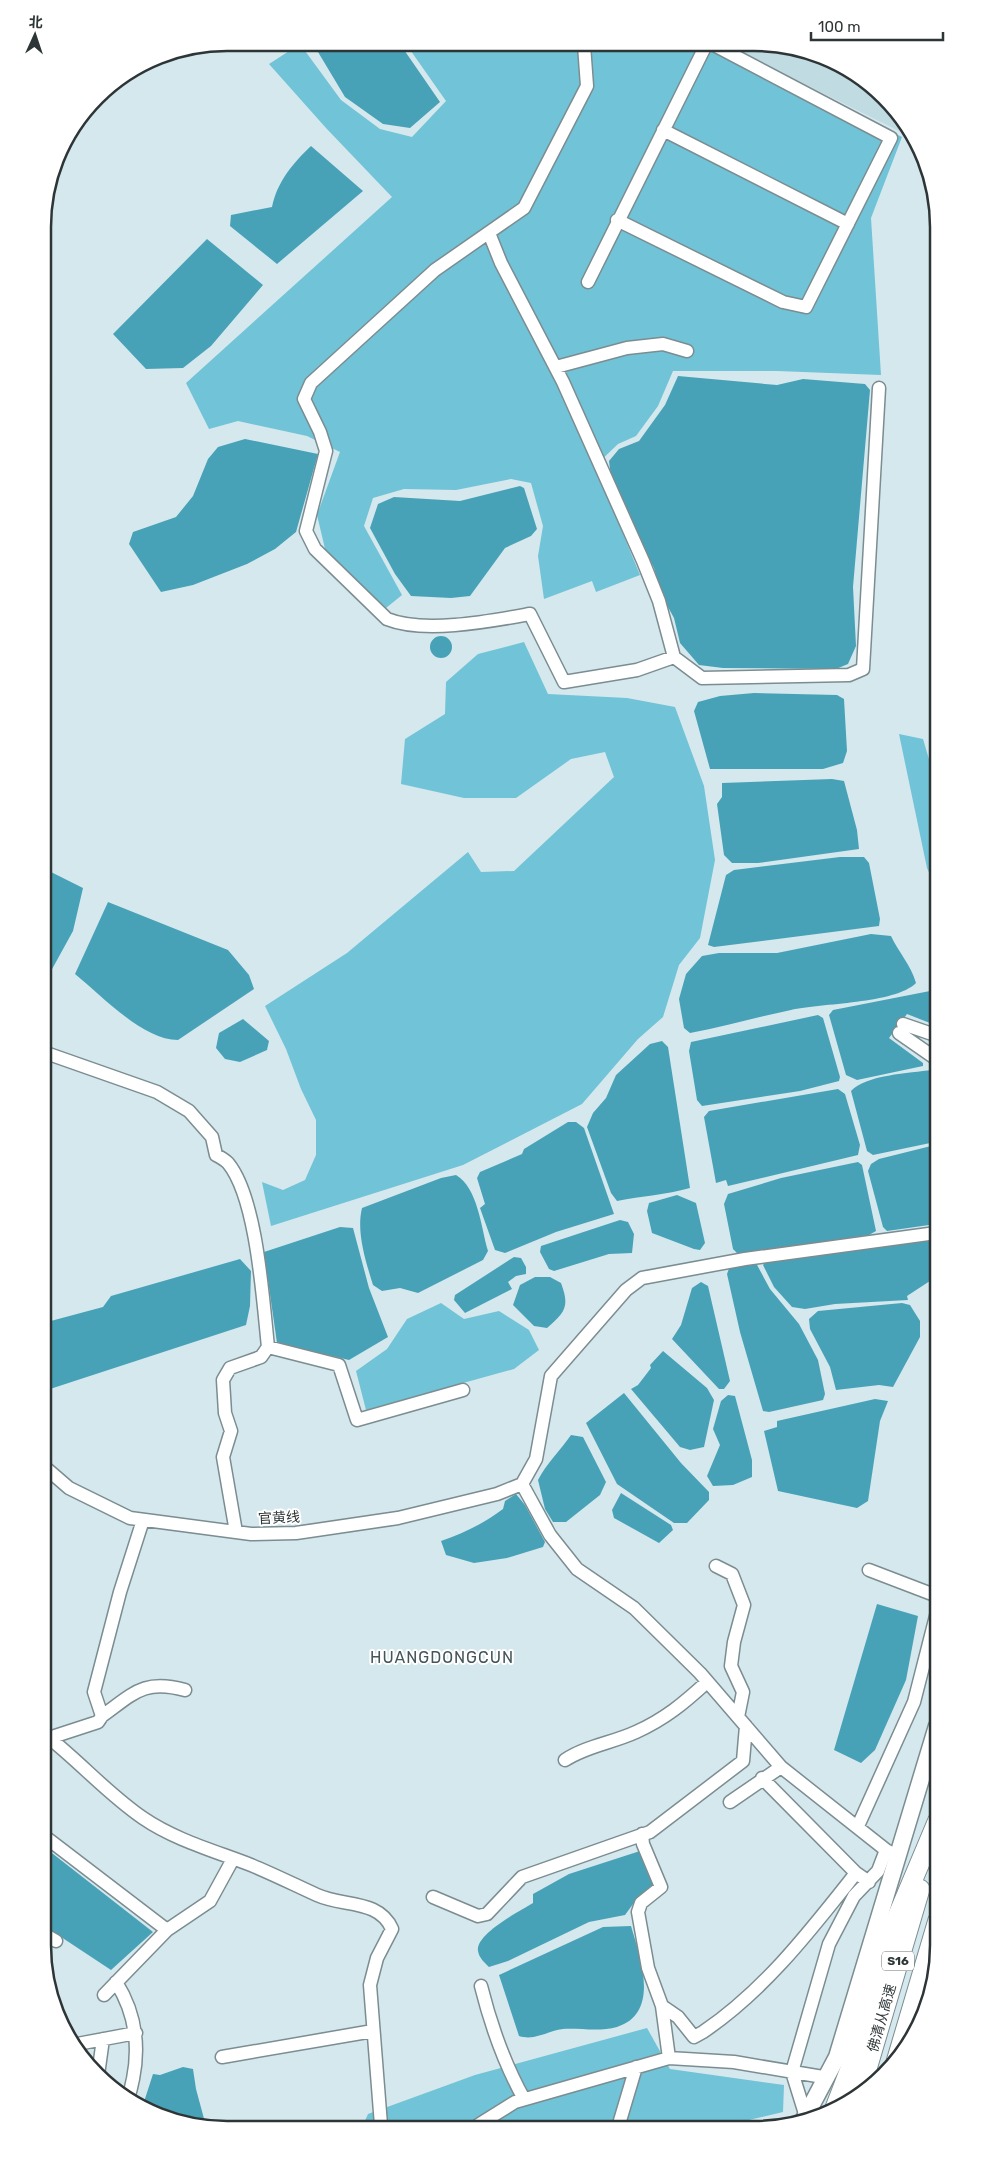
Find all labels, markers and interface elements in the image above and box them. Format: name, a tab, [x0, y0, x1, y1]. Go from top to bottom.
north arrow	[10, 10, 60, 60]
scale bar	[811, 10, 944, 42]
text: 北	[28, 14, 43, 31]
text: 100 m	[818, 18, 860, 36]
street label: 官黄线	[258, 1508, 300, 1528]
district label: HUANGDONGCUN	[370, 1648, 514, 1667]
road number: S16	[882, 1952, 914, 1970]
street label: 佛清从高速	[864, 1982, 900, 2054]

